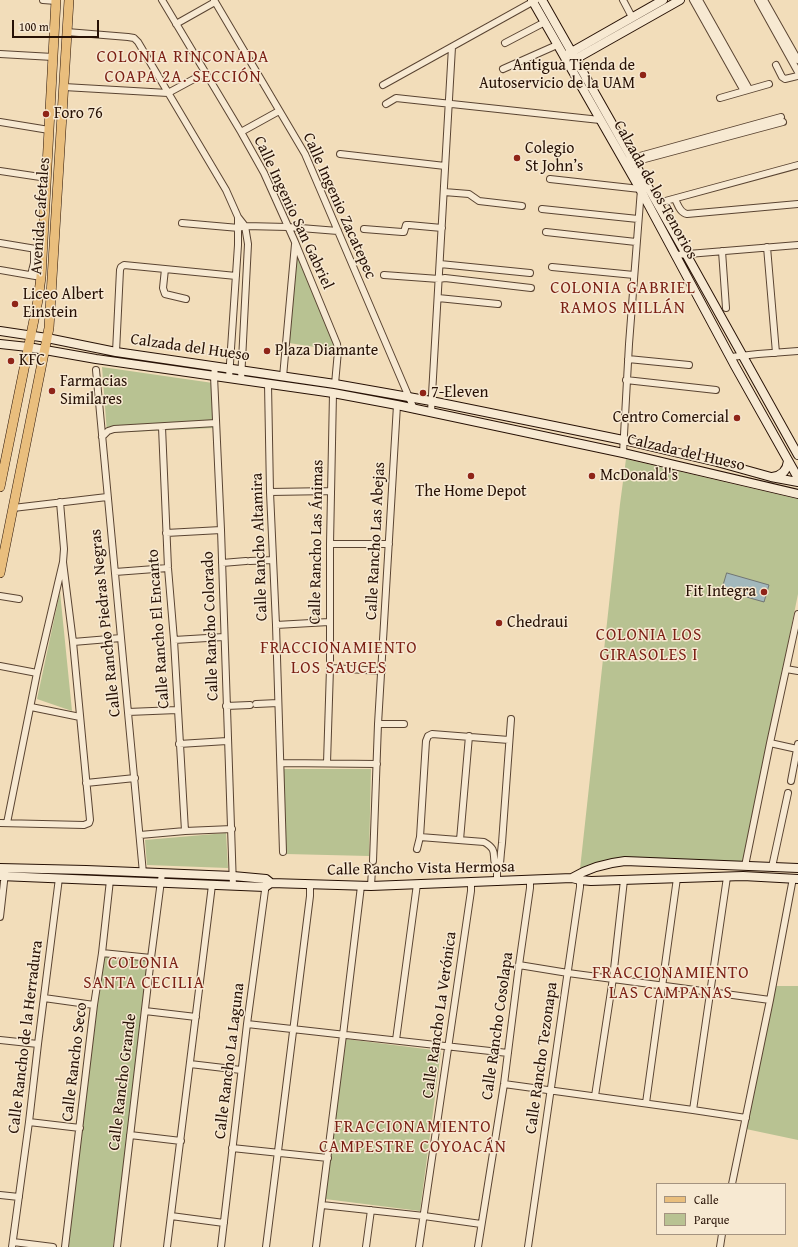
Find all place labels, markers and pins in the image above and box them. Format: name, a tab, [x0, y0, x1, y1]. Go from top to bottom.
place label: Antigua Tienda de Autoservicio de la UAM	[479, 56, 635, 94]
marker: Antigua Tienda de Autoservicio de la UAM	[638, 70, 648, 80]
place label: Foro 76	[54, 104, 103, 124]
marker: Foro 76	[41, 109, 51, 119]
place label: Colegio St John’s	[525, 139, 583, 177]
marker: Colegio St John’s	[512, 153, 522, 163]
place label: Liceo Albert Einstein	[23, 285, 104, 323]
marker: Liceo Albert Einstein	[10, 299, 20, 309]
place label: Plaza Diamante	[275, 341, 378, 361]
marker: Plaza Diamante	[262, 346, 272, 356]
place label: KFC	[19, 351, 45, 371]
marker: KFC	[6, 356, 16, 366]
place label: Farmacias Similares	[60, 372, 127, 410]
place label: 7-Eleven	[431, 383, 488, 403]
marker: Farmacias Similares	[47, 386, 57, 396]
marker: 7-Eleven	[418, 388, 428, 398]
place label: Centro Comercial	[613, 408, 729, 428]
marker: Centro Comercial	[732, 413, 742, 423]
place label: McDonald's	[600, 466, 678, 486]
marker: The Home Depot	[466, 471, 476, 481]
marker: McDonald's	[587, 471, 597, 481]
place label: The Home Depot	[415, 482, 527, 502]
place label: Fit Integra	[686, 582, 756, 602]
marker: Fit Integra	[759, 587, 769, 597]
place label: Chedraui	[507, 613, 568, 633]
marker: Chedraui	[494, 618, 504, 628]

